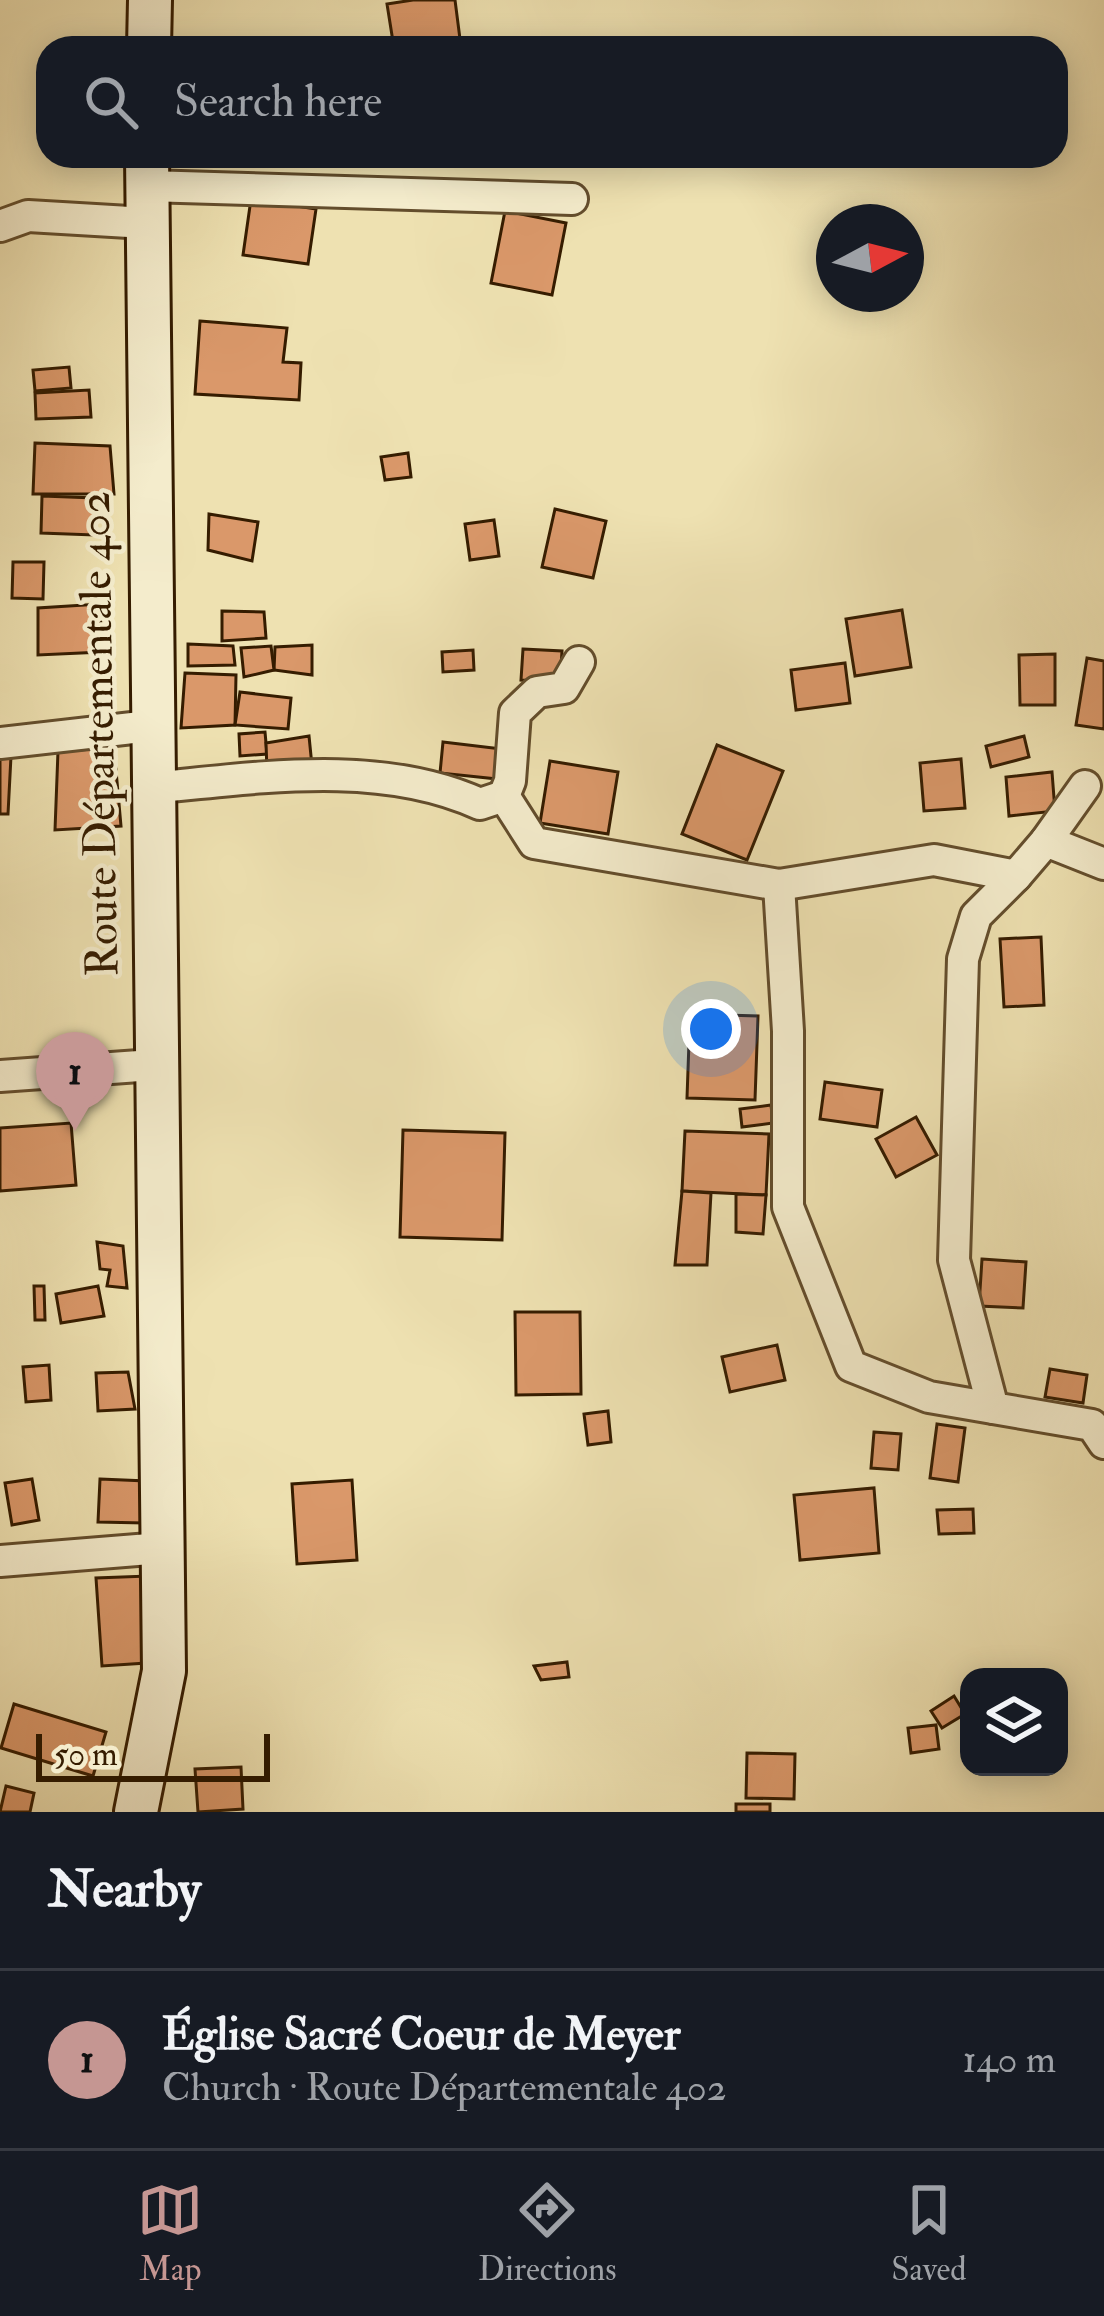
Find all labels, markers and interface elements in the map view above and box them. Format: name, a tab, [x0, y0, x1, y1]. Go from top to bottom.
search box	[36, 36, 1068, 168]
icon: search	[78, 69, 144, 135]
text: Search here	[174, 74, 382, 130]
north arrow	[816, 204, 924, 312]
street label: Route Départementale 402	[67, 491, 131, 977]
your location	[681, 999, 741, 1059]
pin: 1	[36, 1032, 114, 1131]
map controls	[960, 1668, 1068, 1776]
button: layers	[960, 1668, 1068, 1776]
scale bar	[36, 1728, 270, 1781]
text: 50 m	[54, 1734, 118, 1775]
text: Nearby	[48, 1858, 201, 1922]
text: Église Sacré Coeur de Meyer	[162, 2007, 680, 2063]
text: 1	[80, 2035, 94, 2084]
text: 140 m	[963, 2035, 1056, 2084]
text: Church · Route Départementale 402	[162, 2063, 726, 2112]
tab: Map	[137, 2177, 203, 2290]
tab: Directions	[478, 2177, 617, 2290]
tab: Saved	[891, 2177, 967, 2290]

